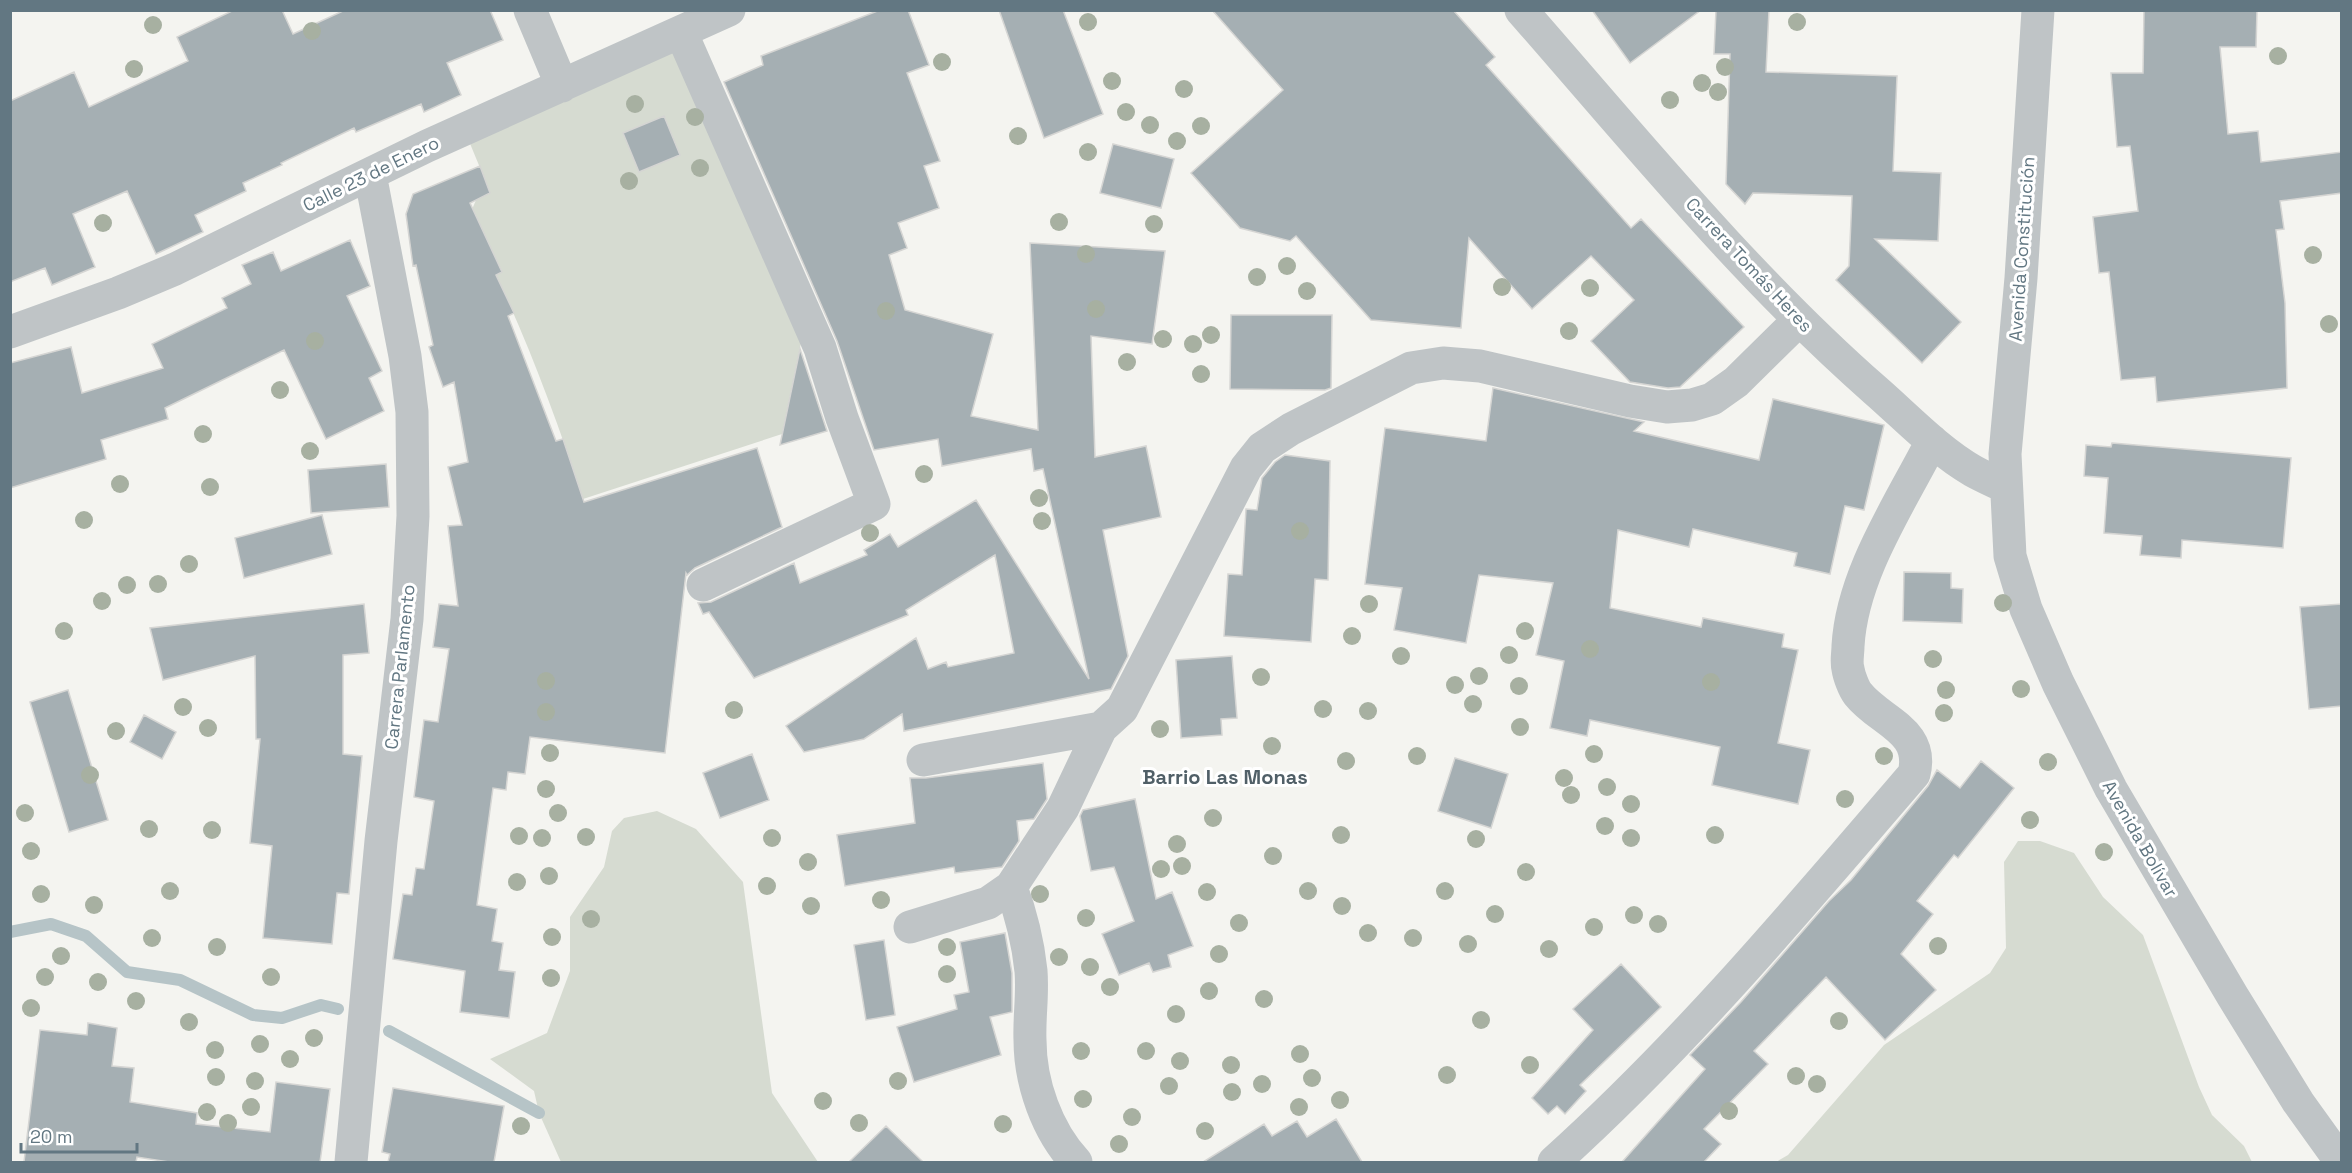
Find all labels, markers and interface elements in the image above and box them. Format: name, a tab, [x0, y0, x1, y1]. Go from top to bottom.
street label: Calle 23 de Enero	[299, 131, 443, 216]
street label: Avenida Constitución	[2004, 156, 2039, 342]
street label: Carrera Tomás Heres	[1681, 193, 1818, 337]
street label: Carrera Parlamento	[379, 583, 420, 751]
district label: Barrio Las Monas	[1142, 764, 1308, 790]
street label: Avenida Bolívar	[2098, 776, 2183, 902]
scale bar	[21, 1116, 136, 1154]
text: 20 m	[30, 1125, 73, 1148]

